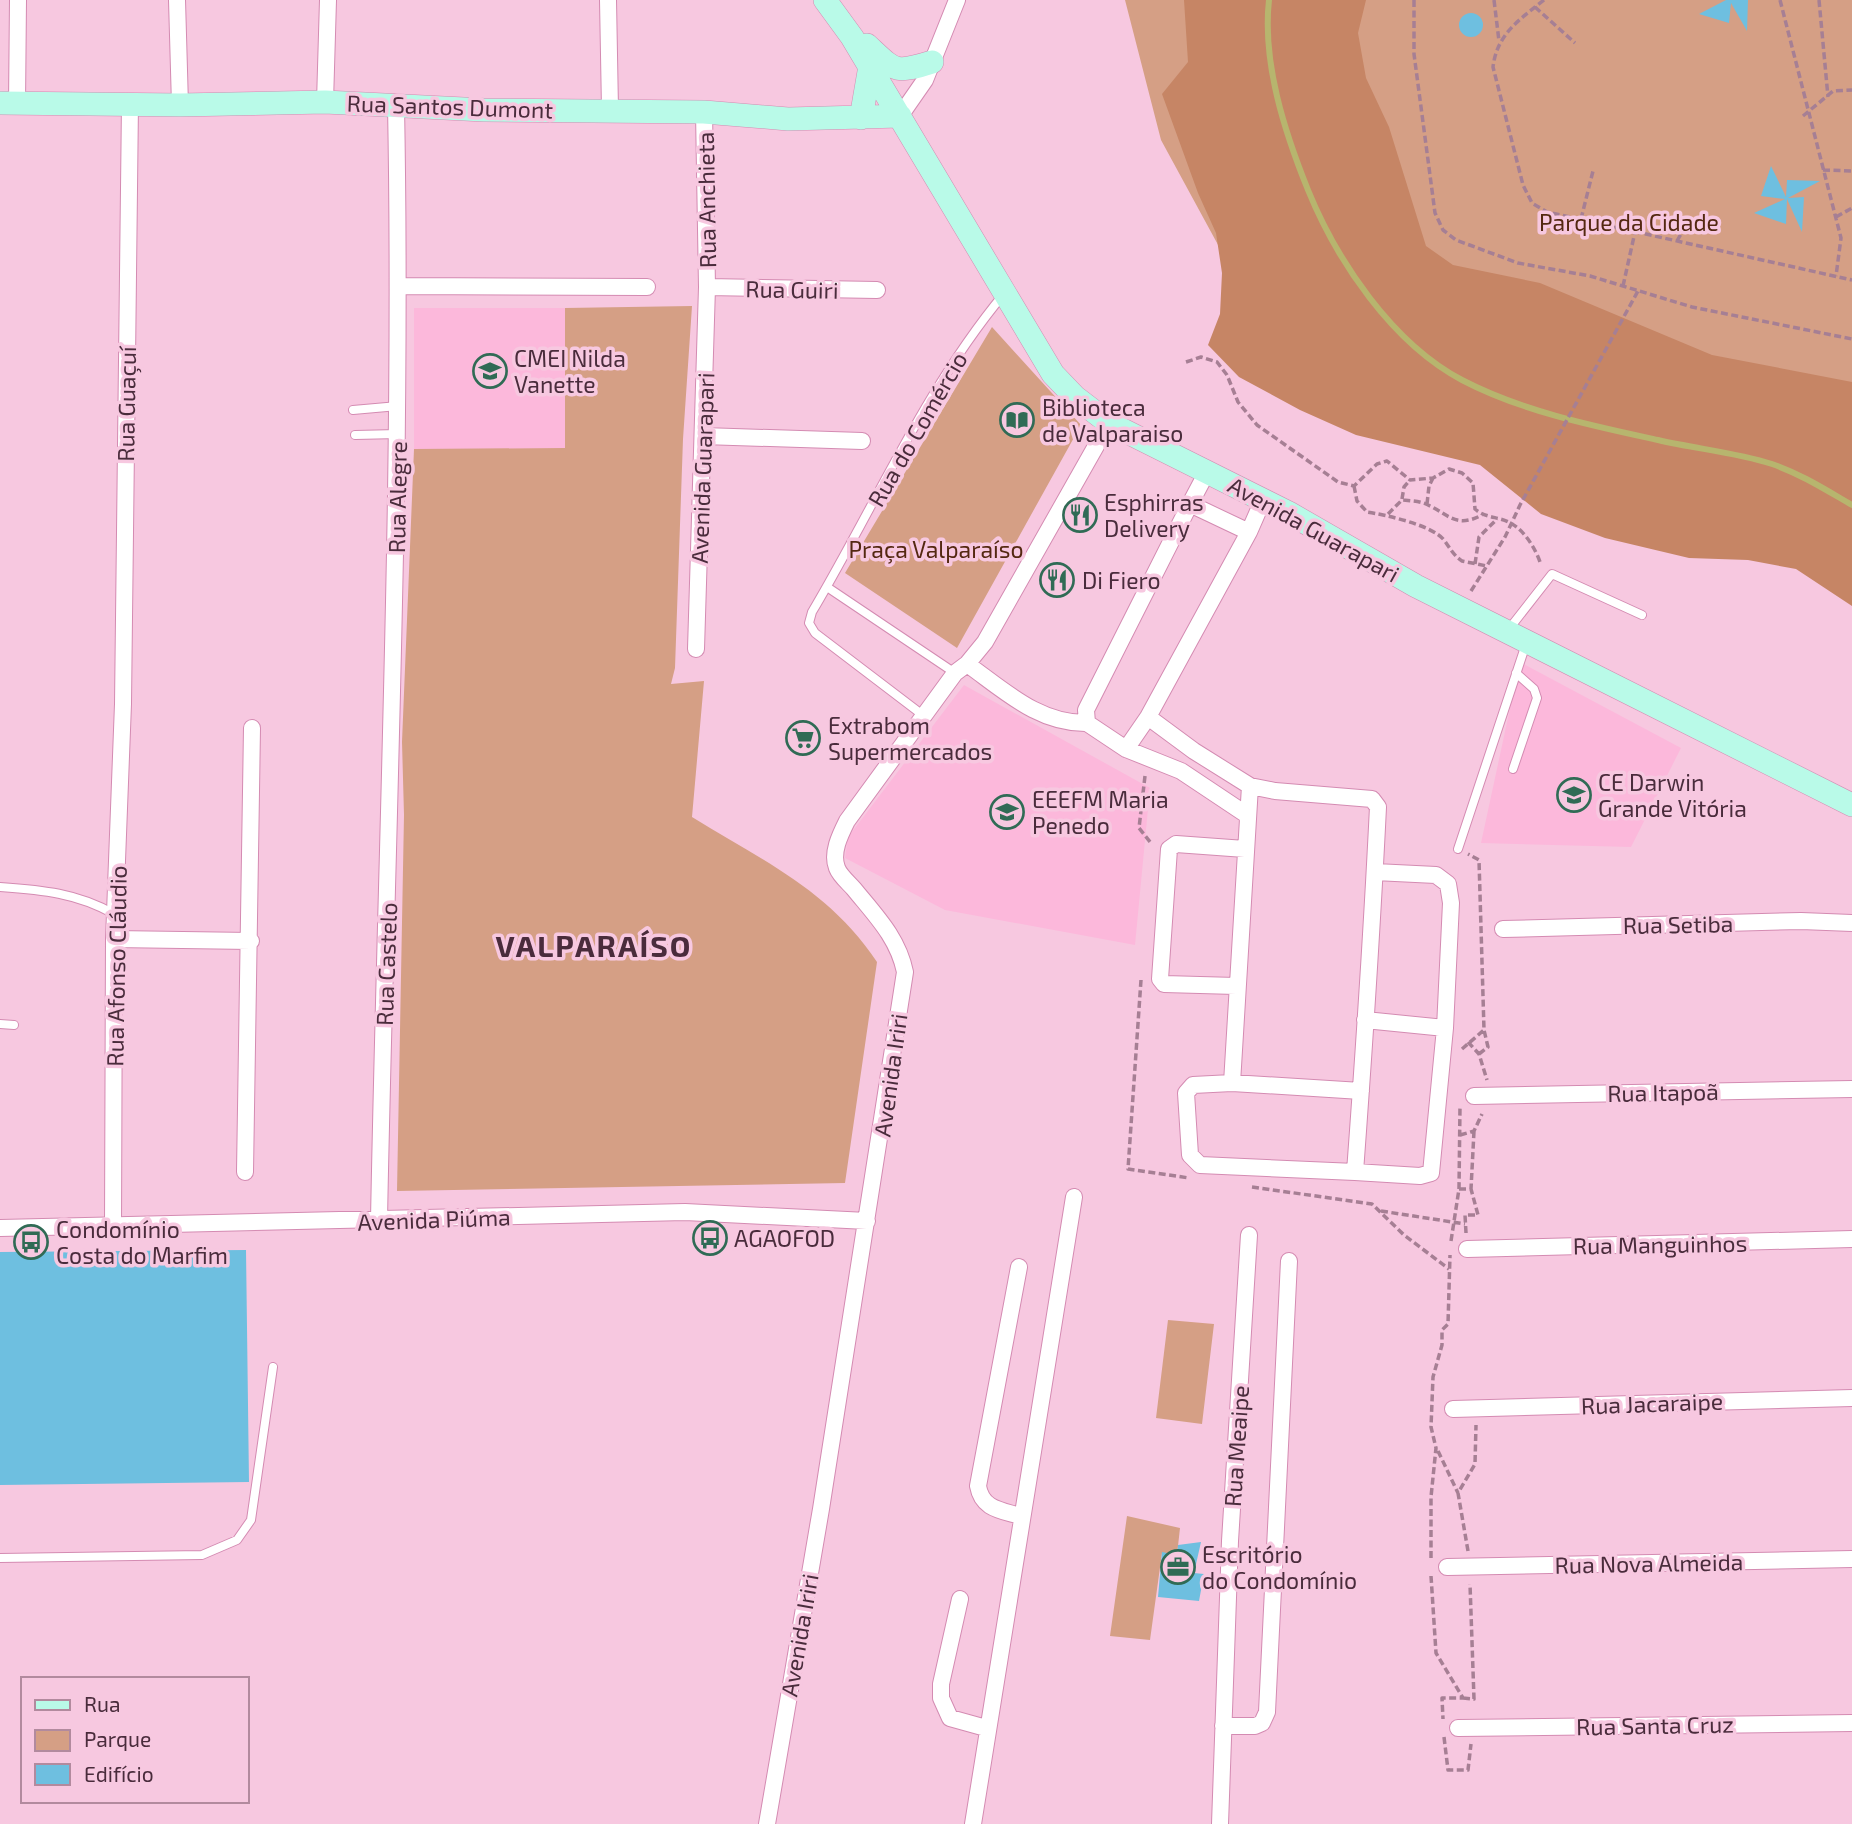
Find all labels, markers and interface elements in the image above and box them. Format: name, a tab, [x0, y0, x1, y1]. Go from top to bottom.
street label: Rua Santos Dumont	[346, 88, 554, 124]
street label: Rua Anchieta	[691, 132, 721, 268]
park label: Parque da Cidade	[1539, 208, 1719, 236]
street label: Rua Guiri	[745, 274, 839, 304]
place label: CMEI Nilda Vanette	[514, 344, 626, 398]
street label: Rua Guaçuí	[111, 345, 142, 462]
street label: Rua do Comércio	[861, 347, 973, 511]
school or university icon: CMEI Nilda Vanette	[471, 352, 509, 390]
street label: Avenida Guarapari	[685, 372, 719, 564]
place label: Biblioteca de Valparaiso	[1042, 393, 1183, 447]
library icon: Biblioteca de Valparaiso	[998, 401, 1036, 439]
street label: Rua Alegre	[382, 441, 412, 553]
street label: Avenida Guarapari	[1224, 470, 1404, 588]
place label: Esphirras Delivery	[1104, 488, 1204, 542]
restaurant icon: Esphirras Delivery	[1061, 496, 1099, 534]
park label: Praça Valparaíso	[849, 535, 1023, 564]
restaurant icon: Di Fiero	[1038, 561, 1076, 599]
place label: Di Fiero	[1082, 566, 1161, 594]
place label: Extrabom Supermercados	[828, 711, 992, 765]
supermarket icon: Extrabom Supermercados	[784, 719, 822, 757]
place label: CE Darwin Grande Vitória	[1598, 768, 1747, 822]
school or university icon: CE Darwin Grande Vitória	[1555, 776, 1593, 814]
place label: EEEFM Maria Penedo	[1032, 785, 1169, 839]
school or university icon: EEEFM Maria Penedo	[988, 793, 1026, 831]
street label: Rua Afonso Cláudio	[100, 865, 132, 1067]
street label: Rua Castelo	[370, 902, 402, 1026]
street label: Rua Setiba	[1622, 909, 1734, 939]
district label: VALPARAÍSO	[496, 927, 692, 963]
street label: Avenida Iriri	[867, 1012, 913, 1138]
street label: Rua Itapoã	[1607, 1077, 1719, 1107]
street label: Avenida Piúma	[357, 1202, 511, 1236]
place label: Condomínio Costa do Marfim	[56, 1215, 228, 1269]
bus stop icon: AGAOFOD	[691, 1219, 729, 1257]
bus stop icon: Condomínio Costa do Marfim	[12, 1223, 50, 1261]
place label: AGAOFOD	[734, 1224, 835, 1252]
street label: Rua Manguinhos	[1573, 1228, 1747, 1260]
street label: Rua Meaipe	[1218, 1384, 1254, 1508]
street label: Rua Jacaraipe	[1580, 1387, 1724, 1419]
place label: Escritório do Condomínio	[1202, 1540, 1357, 1594]
street label: Rua Nova Almeida	[1554, 1547, 1744, 1579]
office icon: Escritório do Condomínio	[1159, 1548, 1197, 1586]
street label: Avenida Iriri	[774, 1571, 824, 1699]
legend	[21, 1677, 248, 1803]
text: Rua	[84, 1691, 120, 1716]
street label: Rua Santa Cruz	[1576, 1710, 1734, 1740]
text: Parque	[84, 1726, 151, 1751]
text: Edifício	[84, 1761, 154, 1786]

